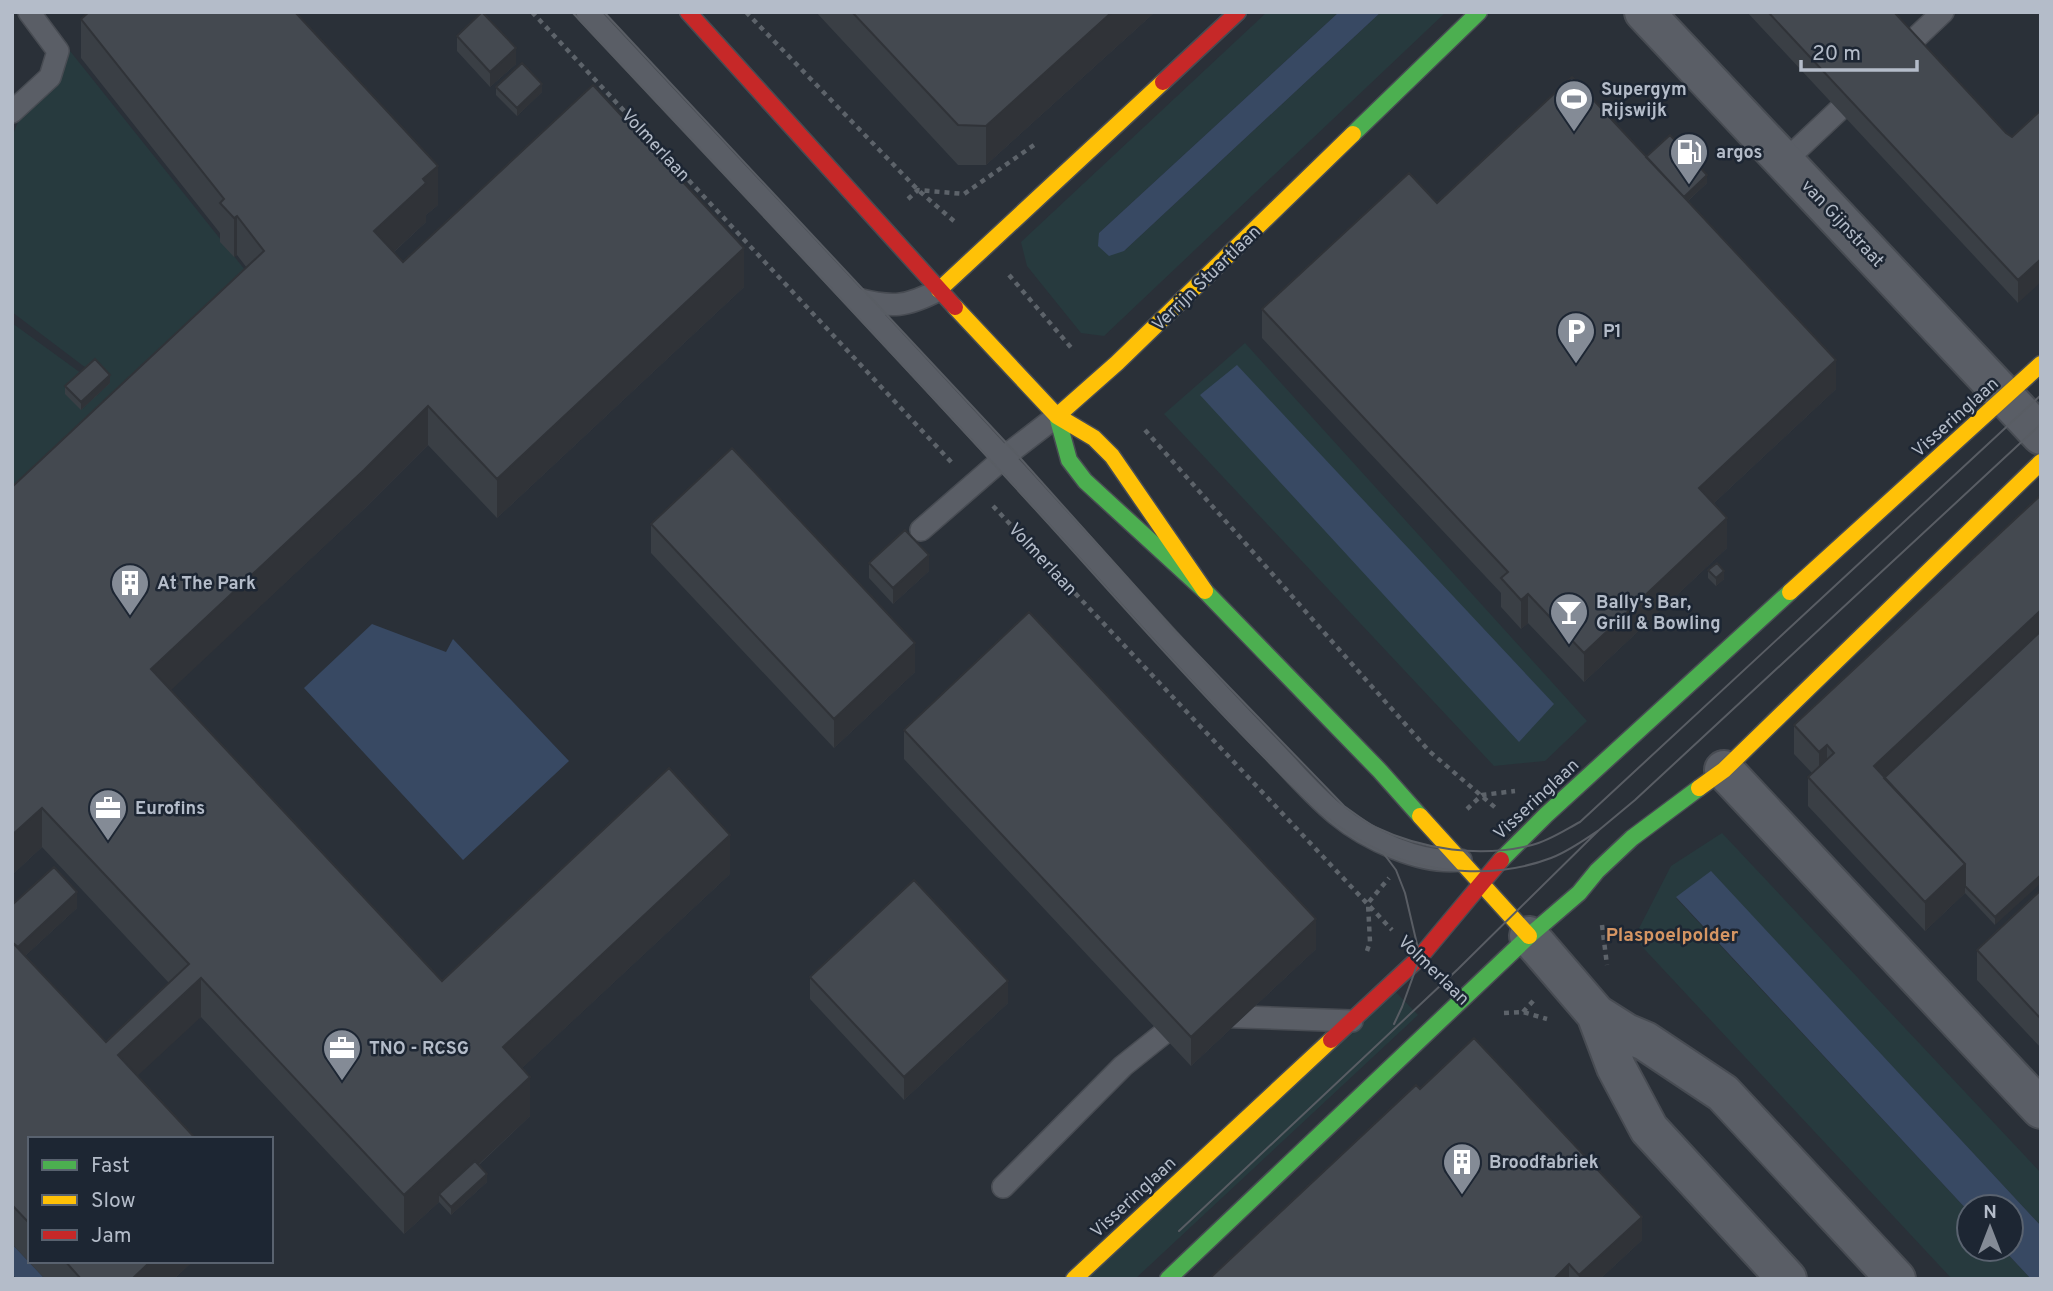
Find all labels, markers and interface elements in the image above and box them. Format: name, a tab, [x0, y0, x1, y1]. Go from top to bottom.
scale bar	[1801, 28, 1916, 72]
text: 20 m	[1812, 41, 1861, 68]
sports icon: Supergym Rijswijk	[1553, 78, 1595, 133]
place label: Supergym Rijswijk	[1601, 79, 1687, 123]
street label: Volmerlaan	[615, 105, 694, 187]
fuel station icon: argos	[1668, 131, 1710, 186]
place label: argos	[1716, 142, 1762, 165]
street label: van Gijnstraat	[1795, 175, 1888, 273]
street label: Verrijn Stuartlaan	[1148, 221, 1266, 337]
parking icon: P1	[1555, 310, 1597, 365]
place label: P1	[1603, 321, 1622, 344]
street label: Visseringlaan	[1908, 373, 2004, 463]
street label: Volmerlaan	[1002, 519, 1081, 601]
building icon: At The Park	[109, 562, 151, 617]
place label: At The Park	[157, 573, 256, 596]
bar icon: Bally's Bar, Grill & Bowling	[1548, 591, 1590, 646]
place label: Bally's Bar, Grill & Bowling	[1596, 592, 1721, 636]
street label: Visseringlaan	[1489, 755, 1585, 846]
office icon: Eurofins	[87, 787, 129, 842]
place label: Eurofins	[135, 798, 205, 821]
district label: Plaspoelpolder	[1606, 924, 1738, 948]
street label: Volmerlaan	[1392, 931, 1474, 1011]
office icon: TNO - RCSG	[321, 1027, 363, 1082]
place label: TNO - RCSG	[369, 1038, 469, 1061]
legend	[28, 1137, 273, 1263]
building icon: Broodfabriek	[1441, 1141, 1483, 1196]
place label: Broodfabriek	[1489, 1152, 1599, 1175]
text: Fast	[91, 1153, 130, 1180]
street label: Visseringlaan	[1086, 1153, 1182, 1244]
text: Slow	[91, 1188, 136, 1215]
north arrow	[1955, 1193, 2025, 1263]
text: N	[1983, 1201, 1997, 1225]
text: Jam	[91, 1223, 132, 1250]

